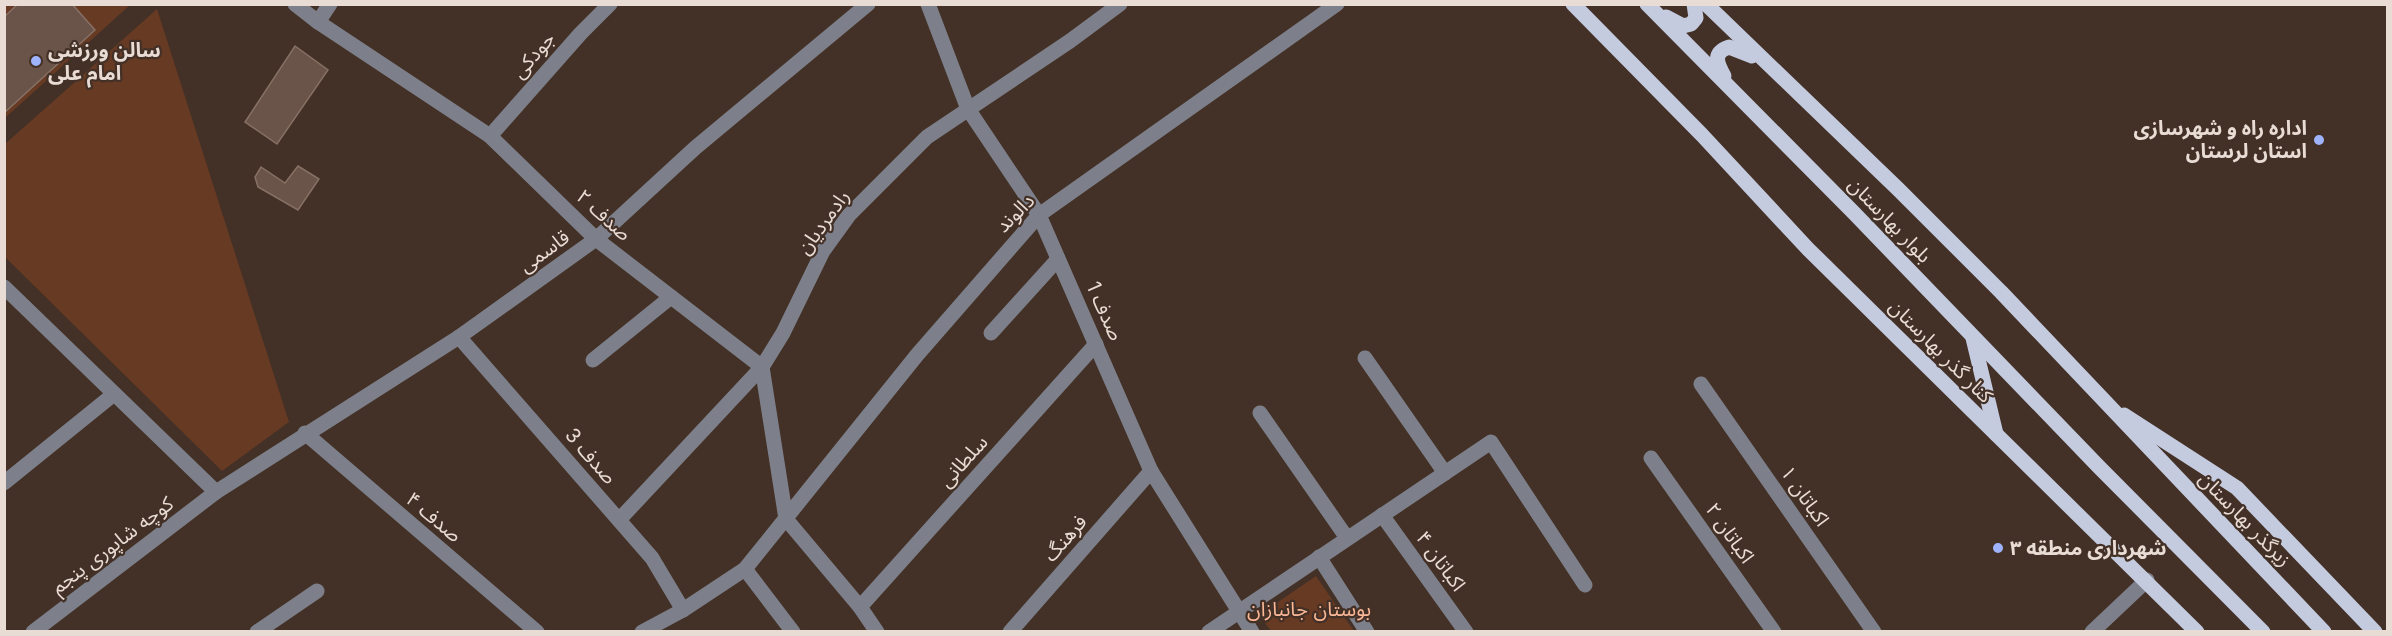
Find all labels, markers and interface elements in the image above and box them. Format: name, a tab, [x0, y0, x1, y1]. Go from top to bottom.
street label: جودکی	[506, 27, 560, 83]
place label: سالن ورزشی امام علی	[48, 38, 161, 88]
marker: سالن ورزشی امام علی	[29, 54, 43, 68]
place label: اداره راه و شهرسازی استان لرستان	[2133, 116, 2307, 163]
marker: اداره راه و شهرسازی استان لرستان	[2312, 133, 2326, 147]
street label: بلوار بهارستان	[1843, 172, 1937, 268]
street label: صدف ۲	[572, 184, 636, 246]
street label: رادمردیان	[792, 185, 854, 259]
street label: دالوند	[991, 189, 1039, 237]
street label: قاسمی	[514, 225, 574, 277]
street label: صدف 1	[1081, 278, 1129, 344]
street label: کنار گذر بهارستان	[1884, 294, 1998, 408]
street label: صدف 3	[560, 423, 622, 489]
street label: سلطانی	[933, 430, 993, 492]
street label: اکباتان ۱	[1776, 461, 1834, 531]
street label: زیرگذر بهارستان	[2194, 467, 2296, 571]
street label: صدف ۴	[401, 487, 467, 547]
street label: کوچه شاپوری پنجم	[46, 491, 180, 601]
street label: اکباتان ۲	[1701, 498, 1759, 568]
street label: فرهنگ	[1038, 510, 1092, 566]
street label: اکباتان ۴	[1411, 526, 1471, 596]
place label: شهرداری منطقه ۳	[2010, 536, 2166, 560]
marker: شهرداری منطقه ۳	[1991, 541, 2005, 555]
park label: بوستان جانبازان	[1247, 597, 1371, 621]

